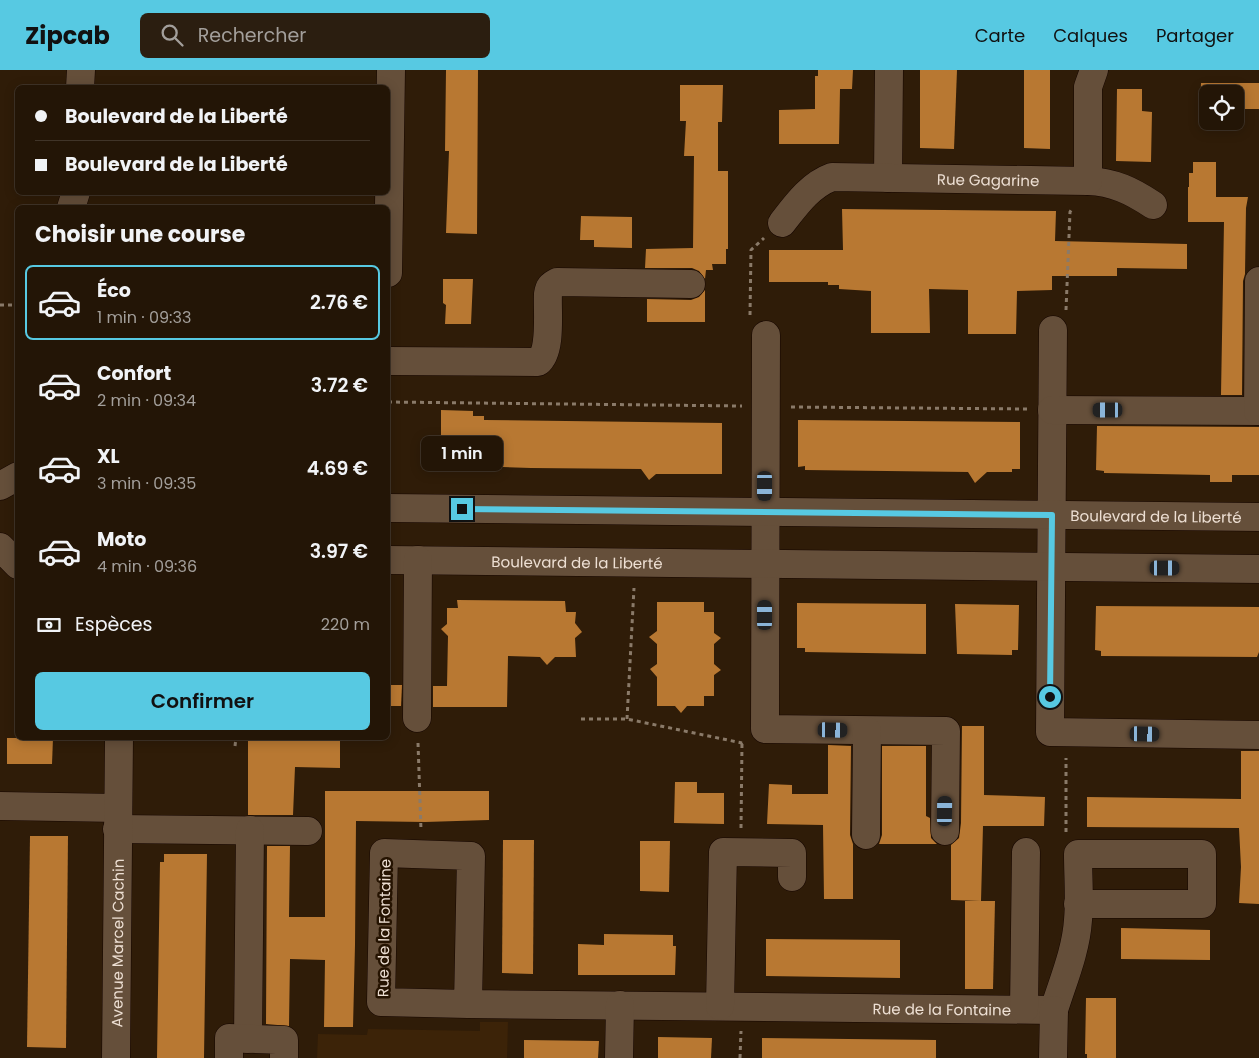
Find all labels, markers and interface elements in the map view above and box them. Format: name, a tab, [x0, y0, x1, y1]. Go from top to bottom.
search box	[140, 13, 490, 58]
text: Zipcab	[25, 19, 110, 52]
icon: search	[158, 21, 186, 49]
text: Rechercher	[198, 22, 306, 49]
text: Carte	[975, 23, 1025, 48]
text: Calques	[1053, 23, 1128, 48]
text: Partager	[1156, 23, 1234, 48]
map controls	[1199, 85, 1244, 130]
button: locate	[1199, 85, 1244, 130]
text: Boulevard de la Liberté	[65, 103, 288, 130]
text: Boulevard de la Liberté	[65, 151, 288, 178]
street label: Rue Gagarine	[937, 168, 1039, 191]
text: Choisir une course	[35, 219, 245, 250]
text: Éco	[97, 277, 131, 304]
icon: car	[37, 280, 82, 325]
text: 2.76 €	[310, 289, 368, 316]
text: 1 min · 09:33	[97, 306, 191, 329]
text: Confort	[97, 360, 171, 387]
icon: car	[37, 363, 82, 408]
text: 3.72 €	[311, 372, 368, 399]
text: 2 min · 09:34	[97, 389, 196, 412]
car	[1093, 403, 1123, 418]
callout: 1 min	[421, 436, 503, 472]
text: 1 min	[441, 442, 483, 465]
text: XL	[97, 443, 120, 470]
icon: car	[37, 446, 82, 491]
text: 4.69 €	[307, 455, 368, 482]
car	[757, 471, 772, 501]
text: 3 min · 09:35	[97, 472, 196, 495]
route end	[451, 498, 473, 520]
street label: Boulevard de la Liberté	[1070, 505, 1242, 527]
text: Moto	[97, 526, 146, 553]
icon: car	[37, 529, 82, 574]
text: 3.97 €	[310, 538, 368, 565]
street label: Boulevard de la Liberté	[491, 551, 663, 573]
text: 4 min · 09:36	[97, 555, 197, 578]
car	[1150, 561, 1180, 576]
car	[757, 600, 772, 630]
icon: cash	[35, 611, 63, 639]
text: Espèces	[75, 611, 153, 638]
text: 220 m	[321, 613, 370, 636]
button: Confirmer	[35, 672, 370, 730]
route start	[1039, 686, 1061, 708]
car	[817, 722, 848, 738]
car	[1129, 726, 1160, 742]
car	[937, 796, 952, 826]
street label: Avenue Marcel Cachin	[106, 858, 128, 1028]
street label: Rue de la Fontaine	[372, 859, 396, 997]
street label: Rue de la Fontaine	[873, 998, 1011, 1020]

